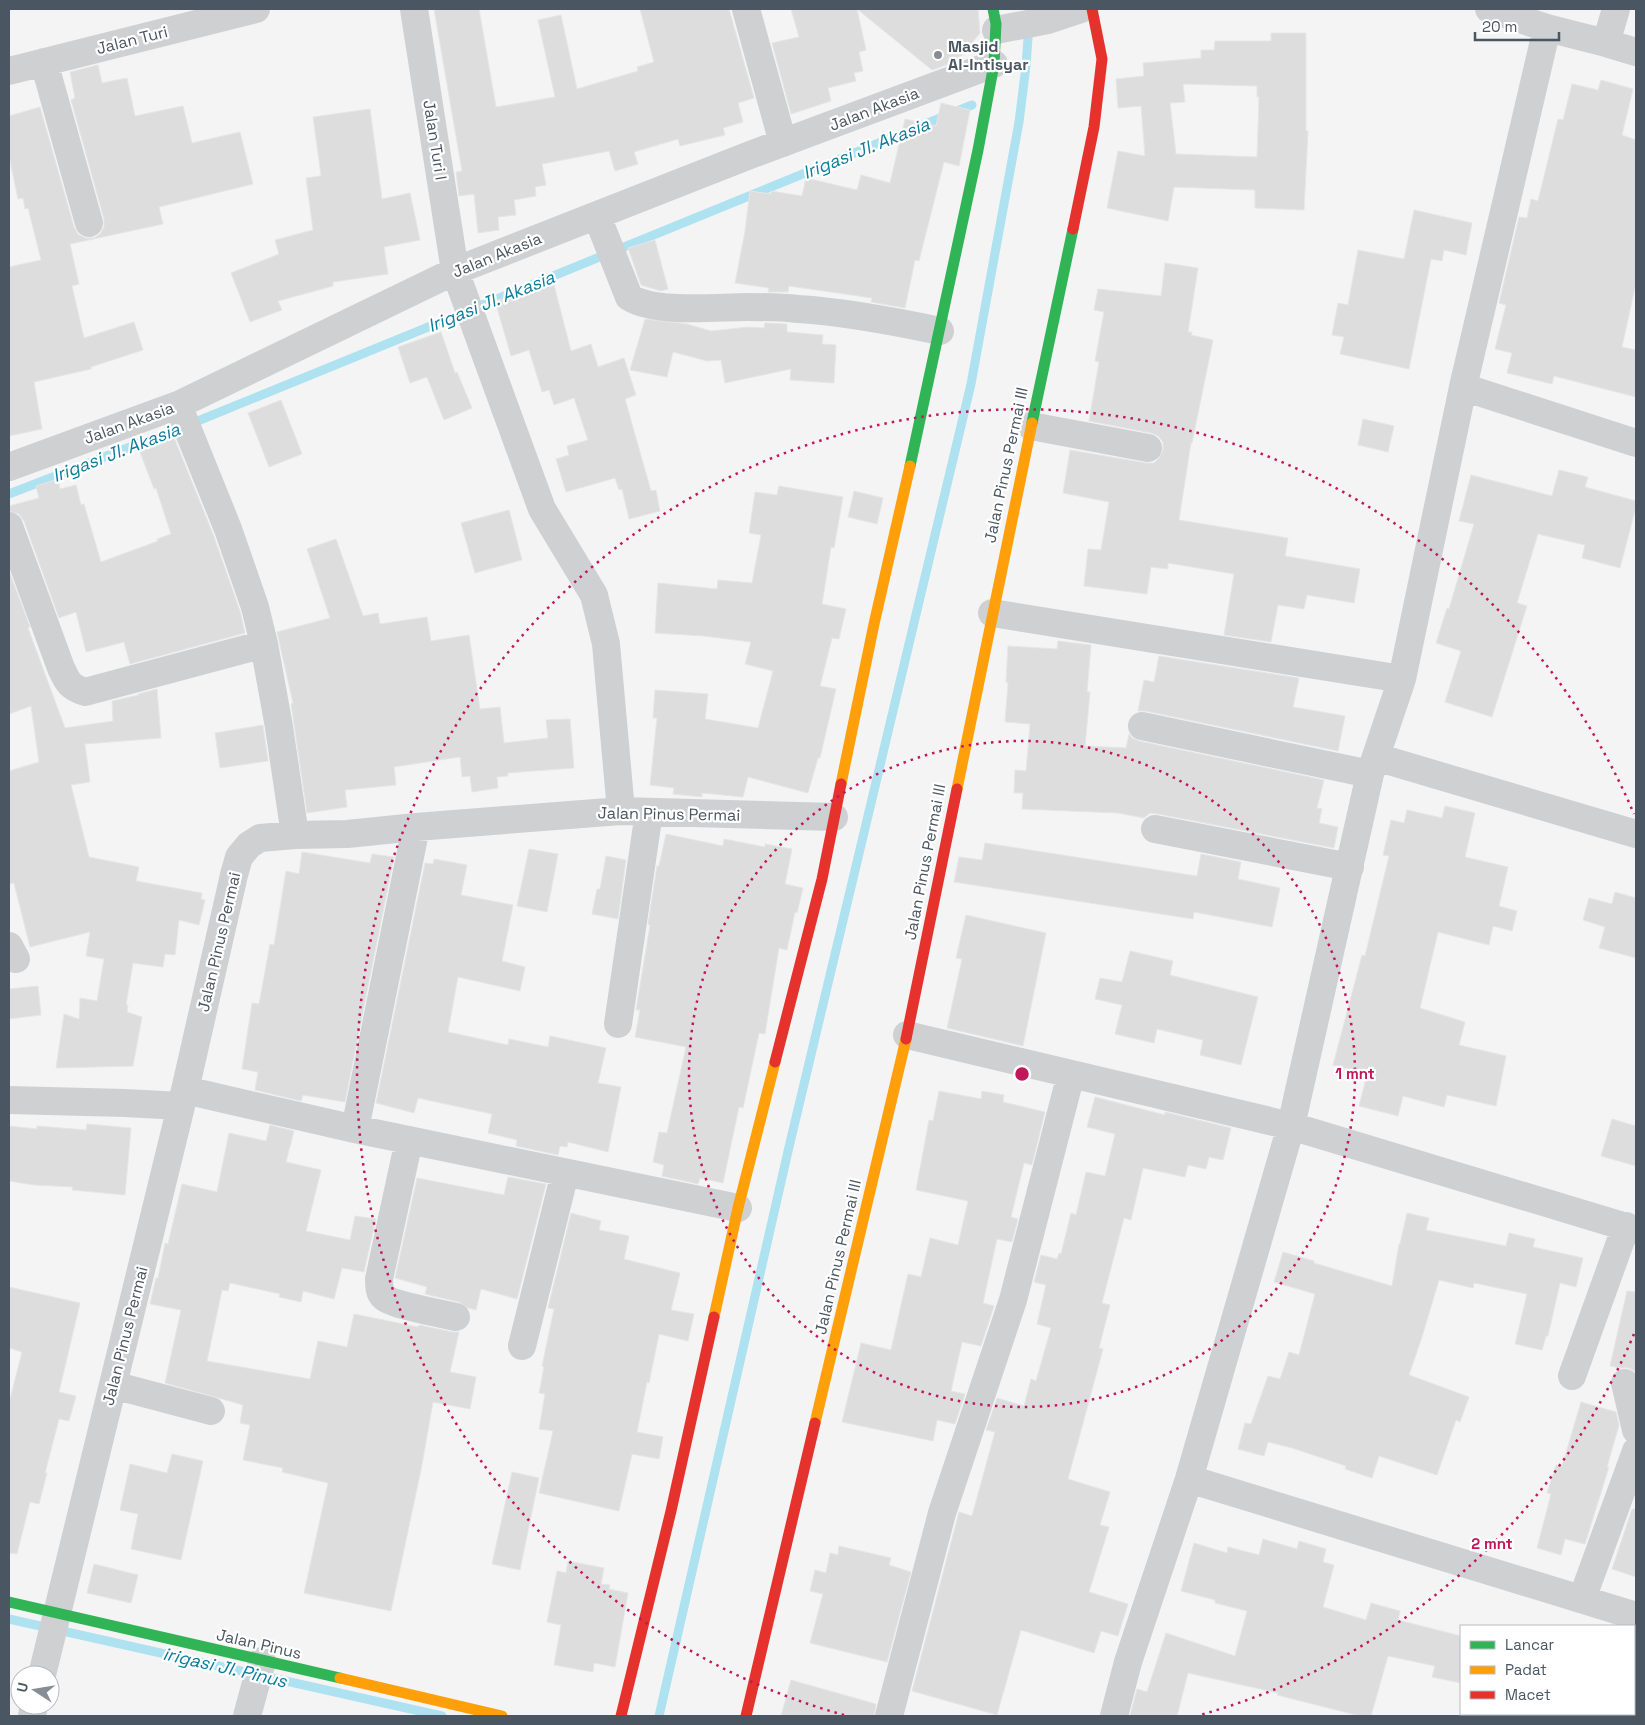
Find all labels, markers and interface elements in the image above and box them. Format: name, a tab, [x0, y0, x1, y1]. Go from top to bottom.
scale bar	[1475, 10, 1559, 42]
text: 20 m	[1482, 17, 1517, 36]
street label: Jalan Turi	[94, 21, 170, 59]
place label: Masjid Al-Intisyar	[948, 36, 1029, 75]
marker: Masjid Al-Intisyar	[932, 49, 944, 61]
street label: Jalan Akasia	[826, 82, 922, 136]
street label: Jalan Turi I	[418, 98, 452, 182]
water label: Irigasi Jl. Akasia	[799, 112, 933, 184]
street label: Jalan Akasia	[449, 228, 545, 282]
water label: Irigasi Jl. Akasia	[424, 265, 558, 337]
street label: Jalan Pinus Permai III	[979, 385, 1033, 545]
street label: Jalan Akasia	[81, 397, 177, 449]
water label: Irigasi Jl. Akasia	[49, 417, 184, 487]
street label: Jalan Pinus Permai III	[900, 782, 950, 942]
street label: Jalan Pinus Permai	[598, 802, 740, 826]
street label: Jalan Pinus Permai	[193, 870, 245, 1014]
text: 1 mnt	[1335, 1064, 1375, 1083]
centre of rings	[1013, 1065, 1031, 1083]
street label: Jalan Pinus Permai III	[810, 1177, 866, 1337]
street label: Jalan Pinus Permai	[98, 1264, 152, 1408]
text: 2 mnt	[1471, 1534, 1513, 1553]
street label: Jalan Pinus	[214, 1624, 304, 1664]
legend	[1460, 1625, 1635, 1715]
text: Lancar	[1505, 1635, 1555, 1654]
water label: irigasi Jl. Pinus	[161, 1642, 290, 1693]
text: Padat	[1505, 1660, 1547, 1679]
north arrow	[10, 1665, 60, 1715]
text: U	[13, 1681, 32, 1694]
text: Macet	[1505, 1685, 1551, 1704]

